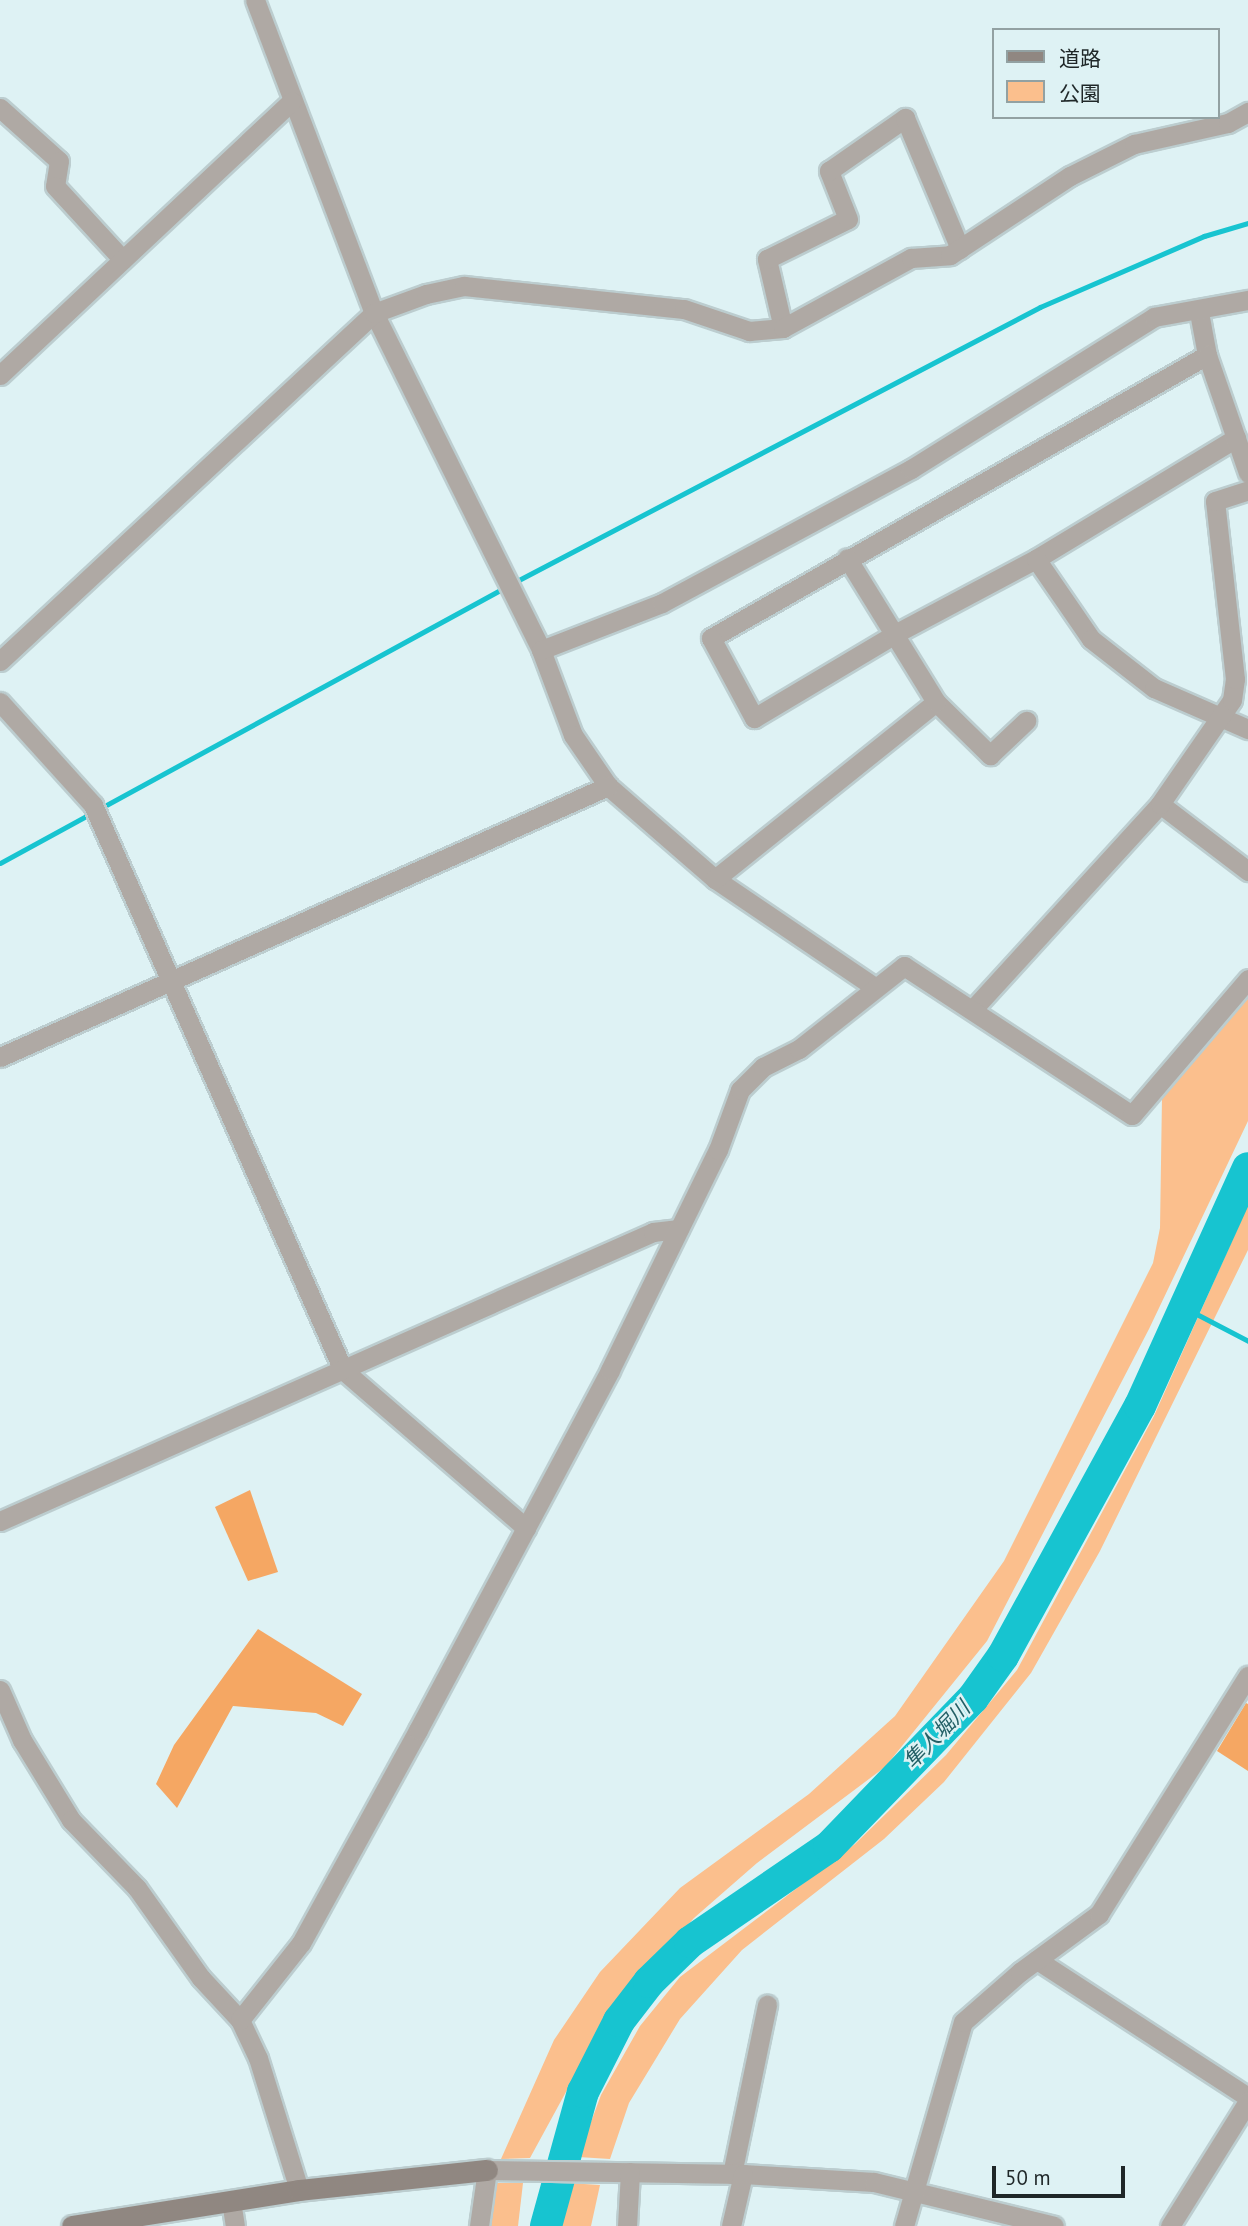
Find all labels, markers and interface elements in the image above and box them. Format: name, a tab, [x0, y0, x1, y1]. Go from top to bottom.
legend	[992, 28, 1220, 119]
text: 道路	[1059, 45, 1101, 72]
text: 公園	[1059, 80, 1101, 107]
water label: 隼人堀川	[899, 1696, 975, 1774]
scale bar	[996, 2152, 1129, 2196]
text: 50 m	[1005, 2164, 1051, 2191]

